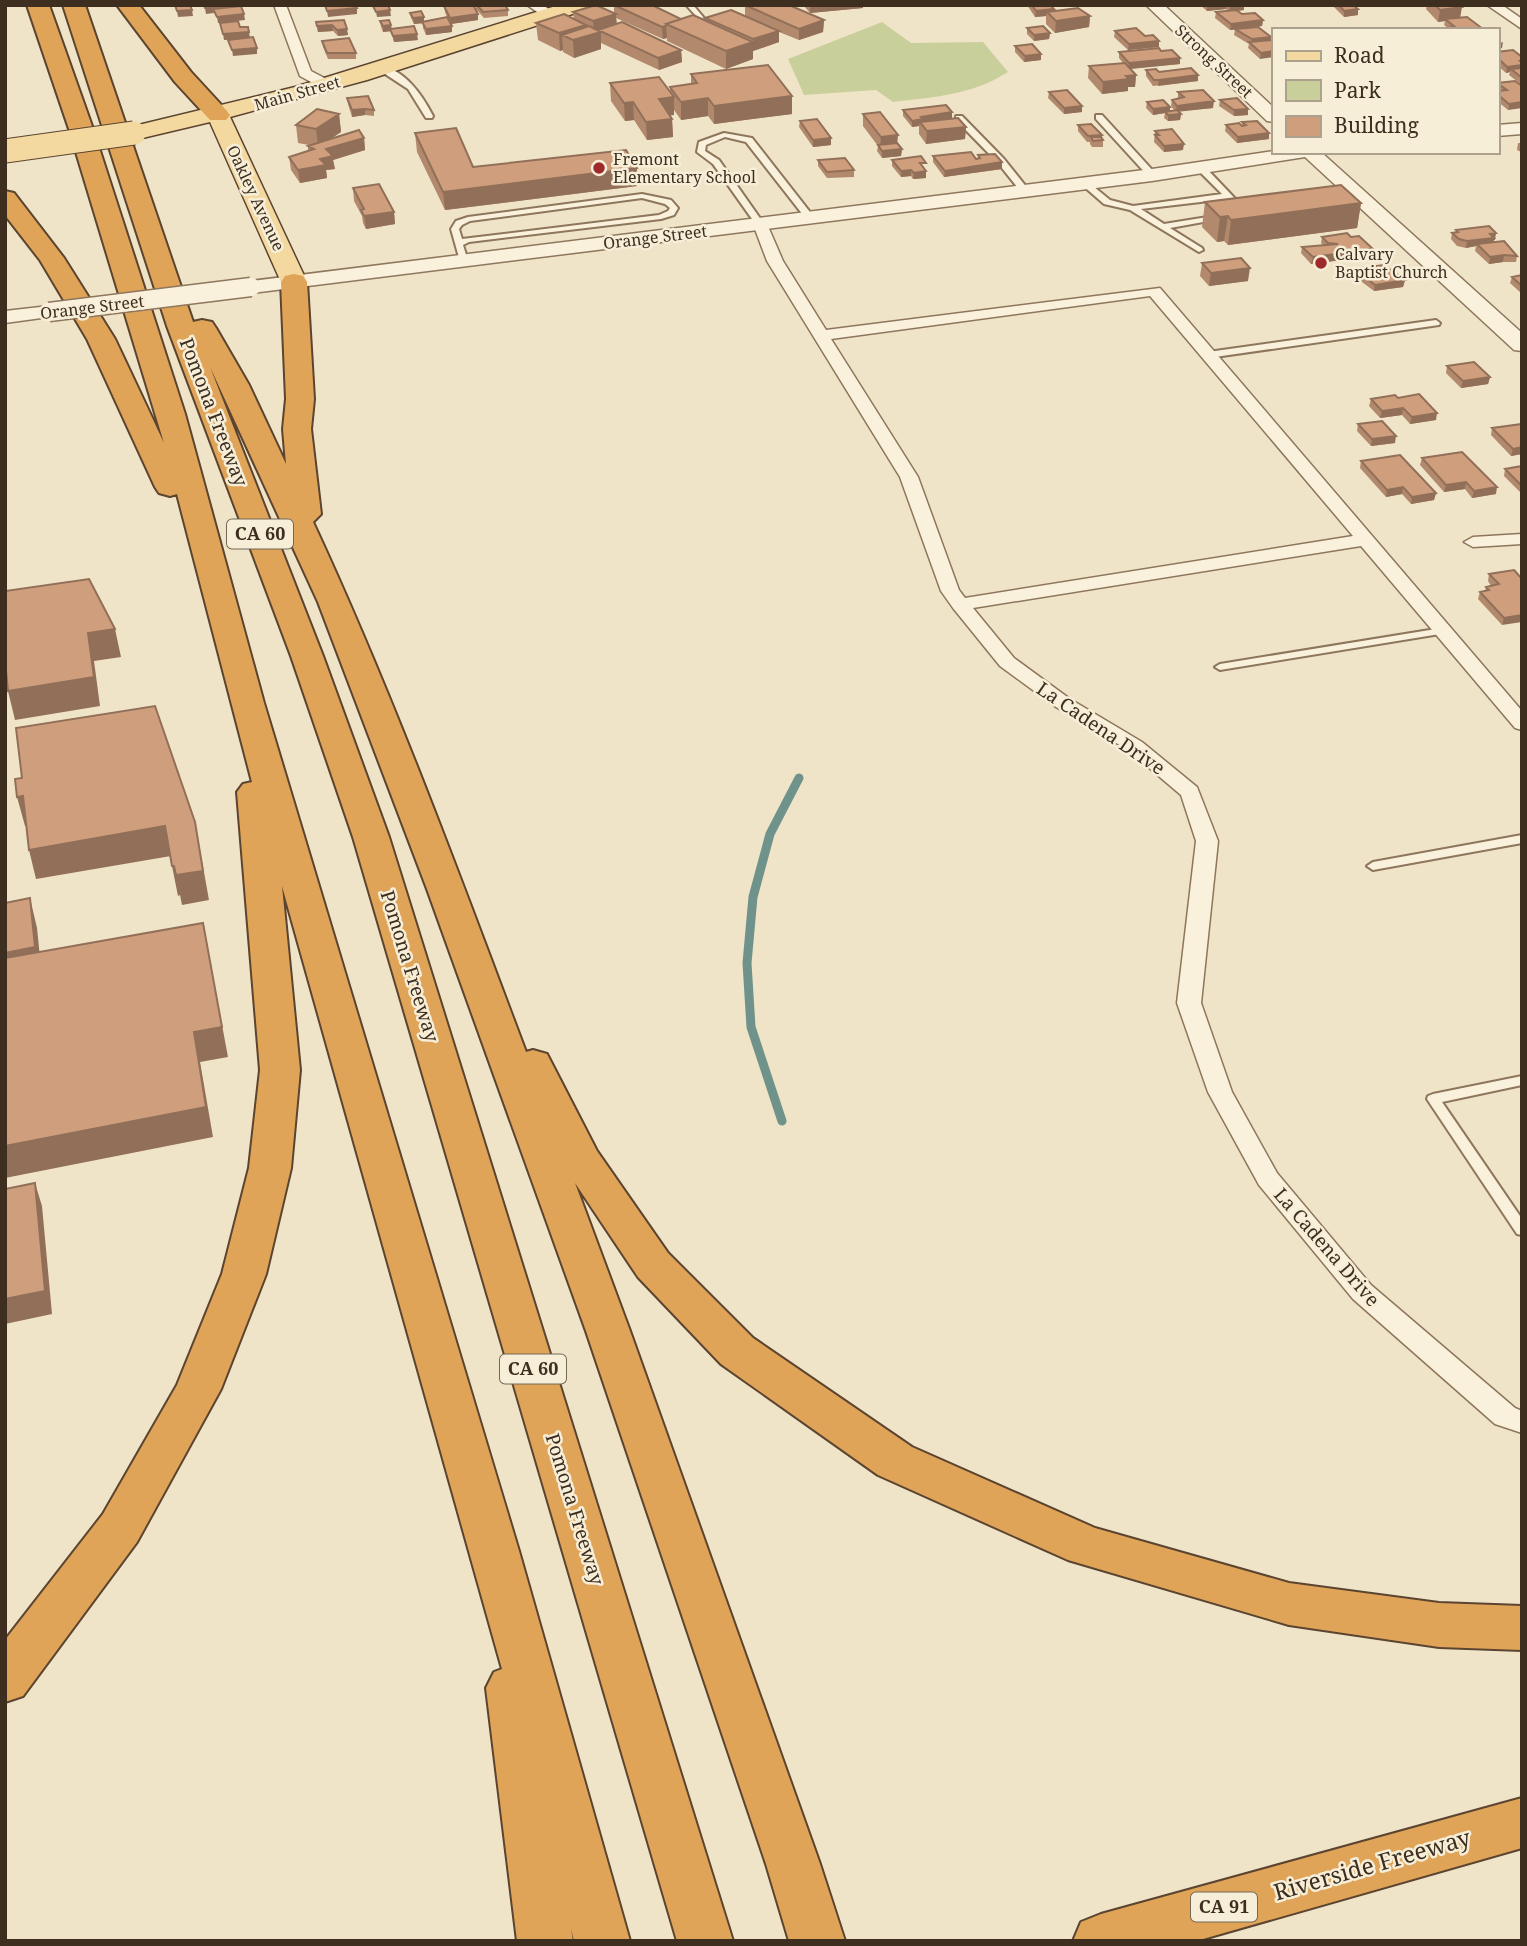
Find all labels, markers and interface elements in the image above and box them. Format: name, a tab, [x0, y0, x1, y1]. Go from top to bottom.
street label: Strong Street	[1170, 19, 1258, 103]
legend	[1272, 28, 1499, 154]
text: Road	[1334, 41, 1385, 69]
street label: Main Street	[252, 70, 343, 116]
text: Park	[1334, 76, 1381, 104]
text: Building	[1334, 111, 1419, 139]
street label: Oakley Avenue	[222, 142, 290, 254]
place label: Fremont Elementary School	[613, 148, 756, 188]
marker: Fremont Elementary School	[591, 160, 607, 176]
street label: Orange Street	[602, 220, 708, 254]
place label: Calvary Baptist Church	[1335, 243, 1448, 283]
marker: Calvary Baptist Church	[1313, 255, 1329, 271]
street label: Orange Street	[39, 290, 145, 324]
street label: Pomona Freeway	[174, 334, 254, 490]
road number: CA 60	[227, 520, 293, 548]
street label: La Cadena Drive	[1032, 675, 1170, 781]
street label: Pomona Freeway	[375, 887, 445, 1045]
street label: La Cadena Drive	[1268, 1182, 1386, 1312]
road number: CA 60	[500, 1354, 566, 1384]
street label: Pomona Freeway	[540, 1430, 610, 1588]
street label: Riverside Freeway	[1270, 1821, 1474, 1907]
road number: CA 91	[1191, 1893, 1257, 1922]

